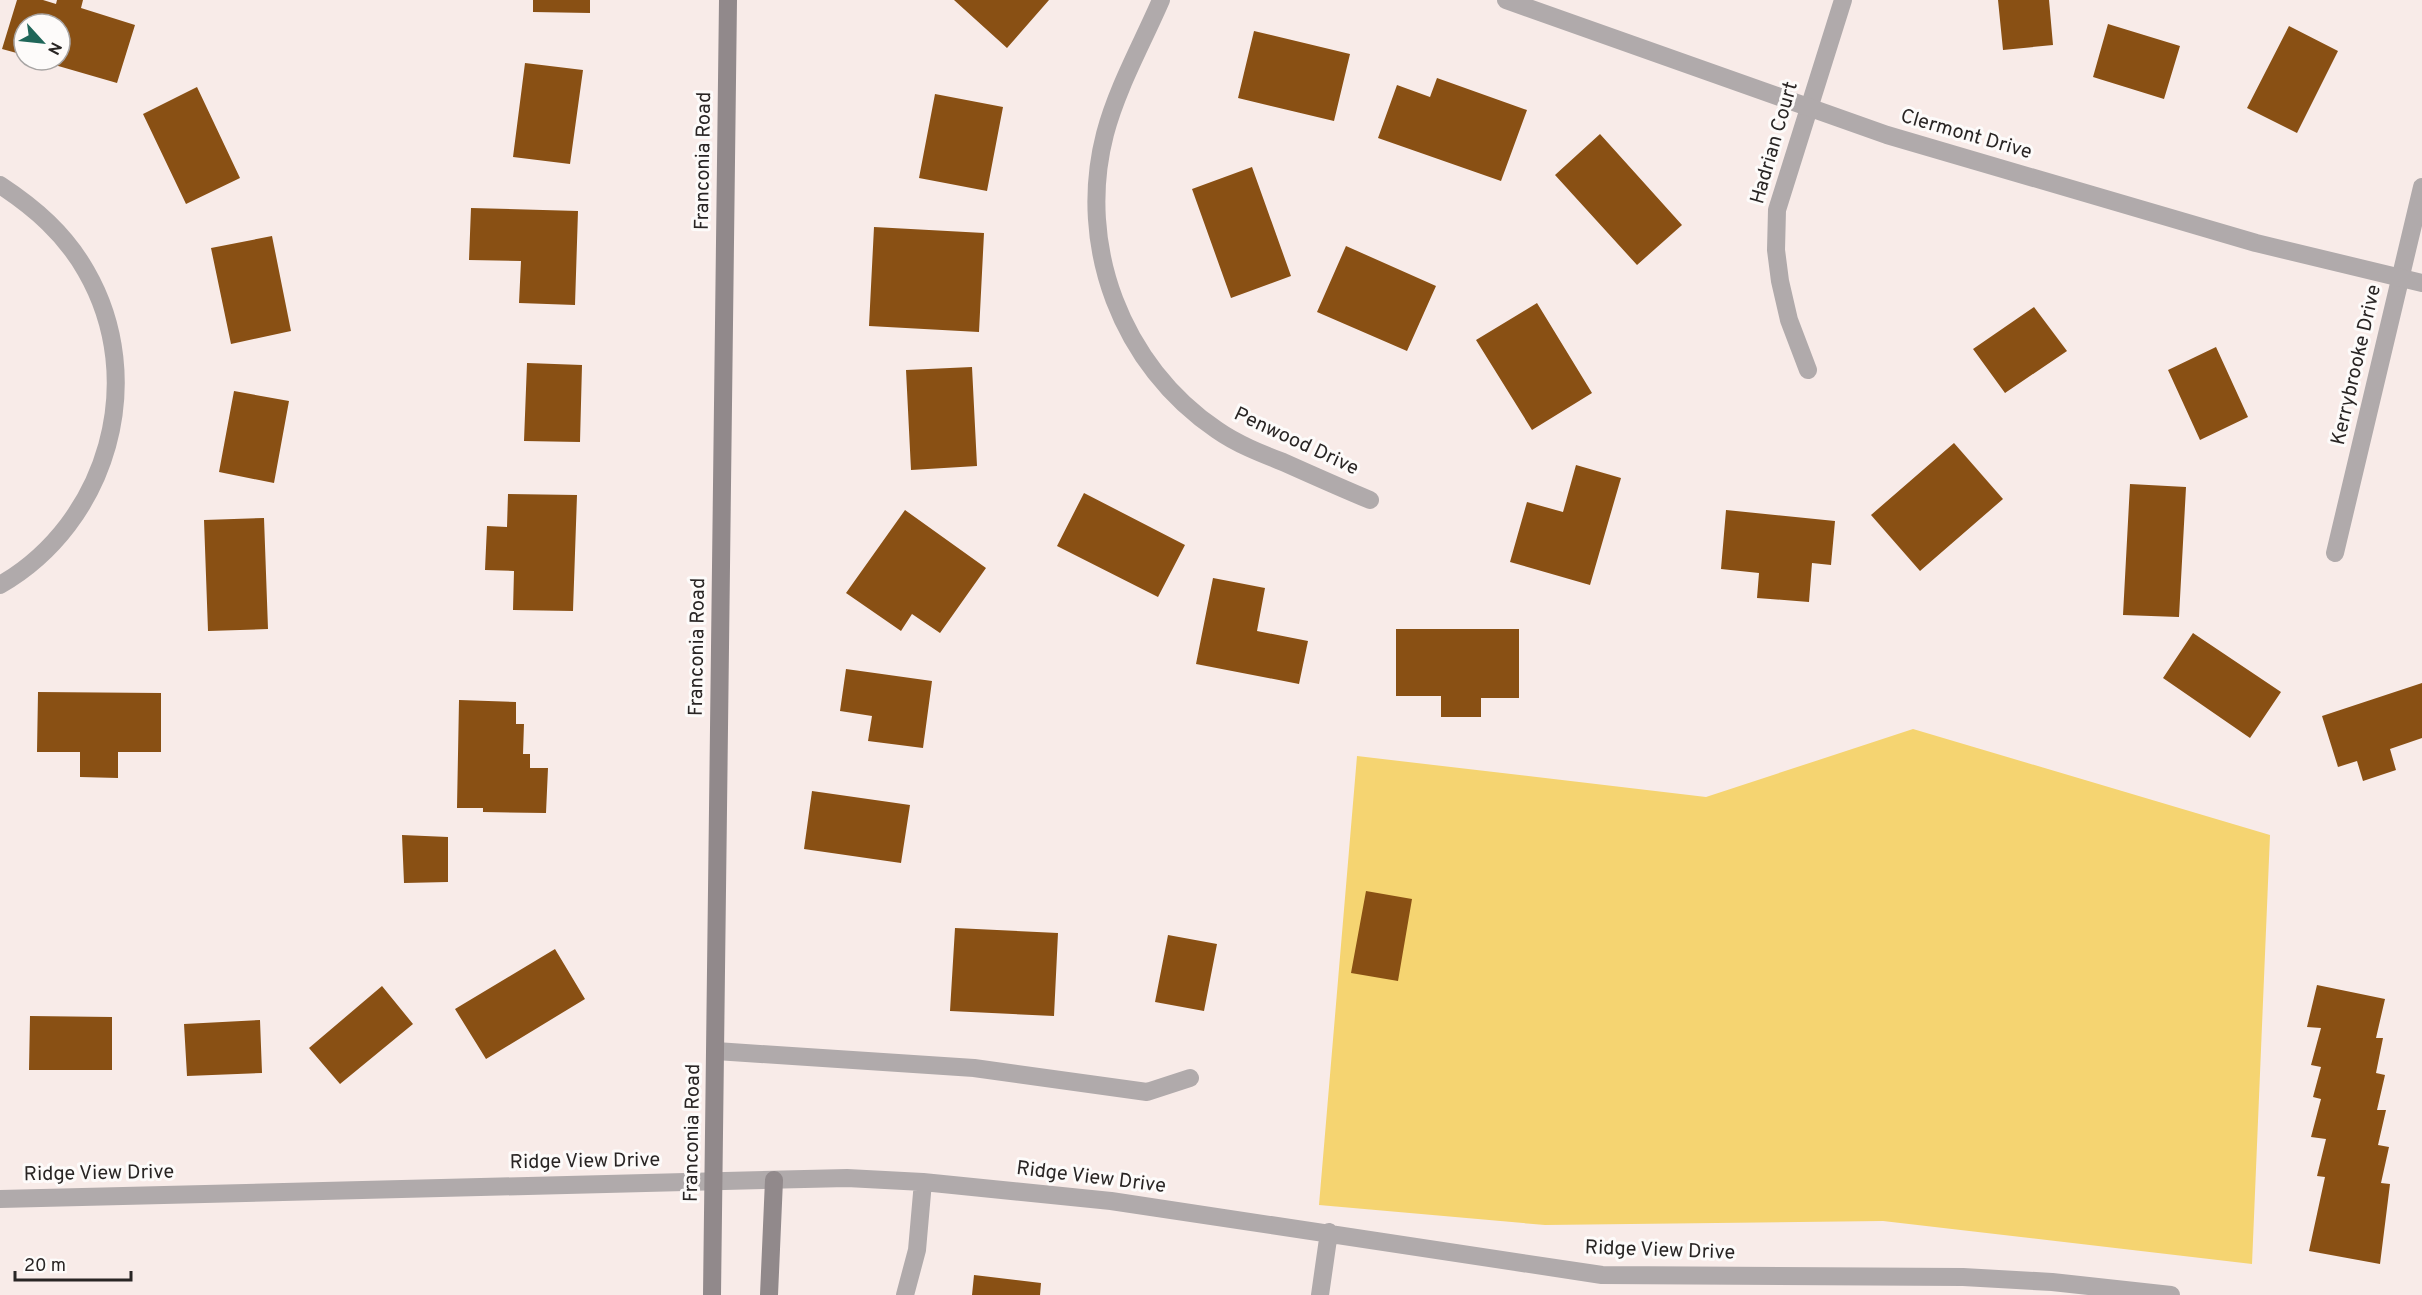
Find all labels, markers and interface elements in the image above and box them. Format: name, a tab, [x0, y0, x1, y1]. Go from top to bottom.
north arrow	[12, 12, 72, 72]
text: N	[42, 38, 65, 58]
street label: Hadrian Court	[1745, 79, 1805, 207]
street label: Franconia Road	[690, 92, 718, 230]
street label: Clermont Drive	[1897, 104, 2035, 166]
street label: Kerrybrooke Drive	[2326, 282, 2388, 448]
street label: Penwood Drive	[1229, 402, 1363, 482]
street label: Franconia Road	[684, 578, 712, 716]
street label: Franconia Road	[679, 1064, 707, 1202]
street label: Ridge View Drive	[510, 1148, 660, 1176]
street label: Ridge View Drive	[1015, 1156, 1167, 1200]
street label: Ridge View Drive	[24, 1160, 174, 1188]
street label: Ridge View Drive	[1584, 1235, 1736, 1267]
scale bar	[15, 1244, 130, 1282]
text: 20 m	[24, 1255, 66, 1278]

